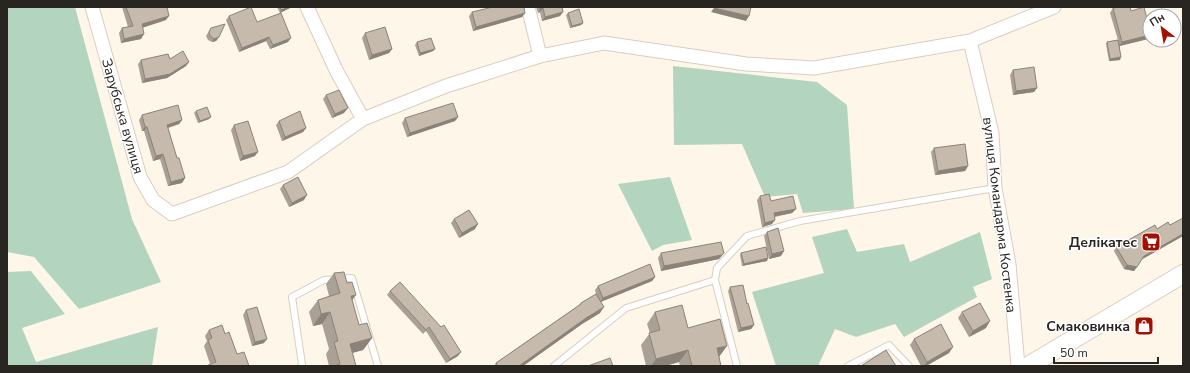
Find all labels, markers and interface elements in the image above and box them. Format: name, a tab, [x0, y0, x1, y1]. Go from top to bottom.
north arrow	[1142, 8, 1182, 48]
text: Пн	[1147, 10, 1167, 30]
street label: Зарубська вулиця	[97, 56, 148, 176]
street label: вулиця Командарма Костенка	[978, 116, 1021, 314]
supermarket icon: Делікатес	[1140, 231, 1162, 253]
place label: Делікатес	[1069, 233, 1137, 252]
shop icon: Смаковинка	[1133, 315, 1155, 337]
place label: Смаковинка	[1046, 317, 1130, 336]
scale bar	[1054, 339, 1158, 365]
text: 50 m	[1060, 345, 1088, 361]

